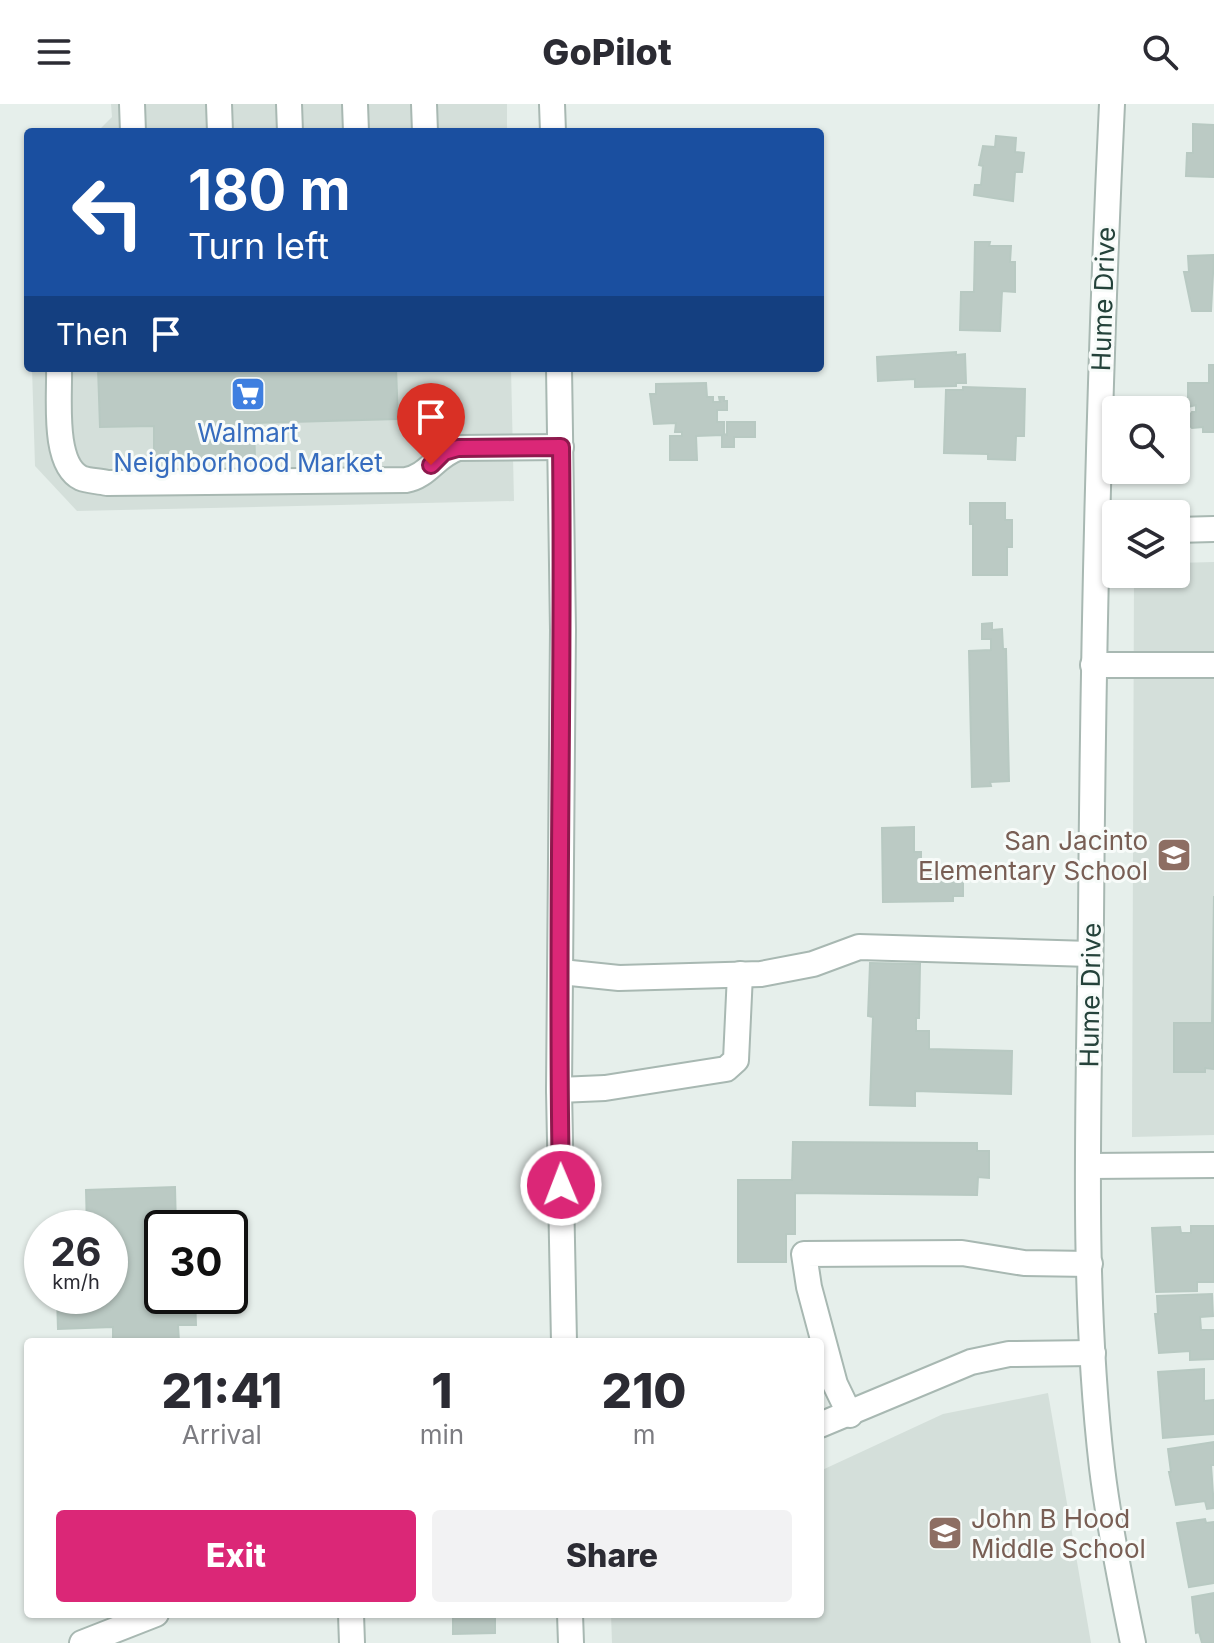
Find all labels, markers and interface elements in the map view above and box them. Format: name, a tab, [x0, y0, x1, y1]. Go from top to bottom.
icon: menu	[32, 30, 76, 74]
text: GoPilot	[542, 30, 672, 74]
icon: search	[1138, 30, 1182, 74]
text: 180 m	[188, 156, 351, 224]
icon: left	[56, 160, 160, 264]
text: Turn left	[188, 224, 329, 268]
street label: Hume Drive	[1085, 226, 1121, 372]
icon: arrive	[144, 312, 188, 356]
text: Then	[56, 316, 128, 352]
supermarket icon: Walmart Neighborhood Market	[229, 375, 267, 413]
pin	[397, 383, 465, 465]
icon: arrive	[409, 395, 453, 439]
map controls	[1102, 396, 1190, 588]
button: search	[1102, 396, 1190, 484]
place label: Walmart Neighborhood Market	[113, 417, 383, 478]
button: layers	[1102, 500, 1190, 588]
place label: San Jacinto Elementary School	[918, 825, 1148, 886]
school or university icon: San Jacinto Elementary School	[1155, 836, 1193, 874]
street label: Hume Drive	[1073, 923, 1107, 1067]
position arrow	[519, 1143, 603, 1227]
speed limit sign: 30	[144, 1210, 248, 1314]
text: 26	[50, 1227, 102, 1276]
text: km/h	[52, 1270, 100, 1294]
text: 21:41	[161, 1361, 282, 1420]
text: 1	[431, 1361, 452, 1420]
text: 210	[602, 1361, 687, 1420]
text: Arrival	[182, 1419, 262, 1450]
text: min	[420, 1419, 464, 1450]
text: m	[633, 1419, 655, 1450]
place label: John B Hood Middle School	[971, 1503, 1146, 1564]
button: Exit	[56, 1510, 416, 1602]
button: Share	[432, 1510, 792, 1602]
school or university icon: John B Hood Middle School	[926, 1514, 964, 1552]

